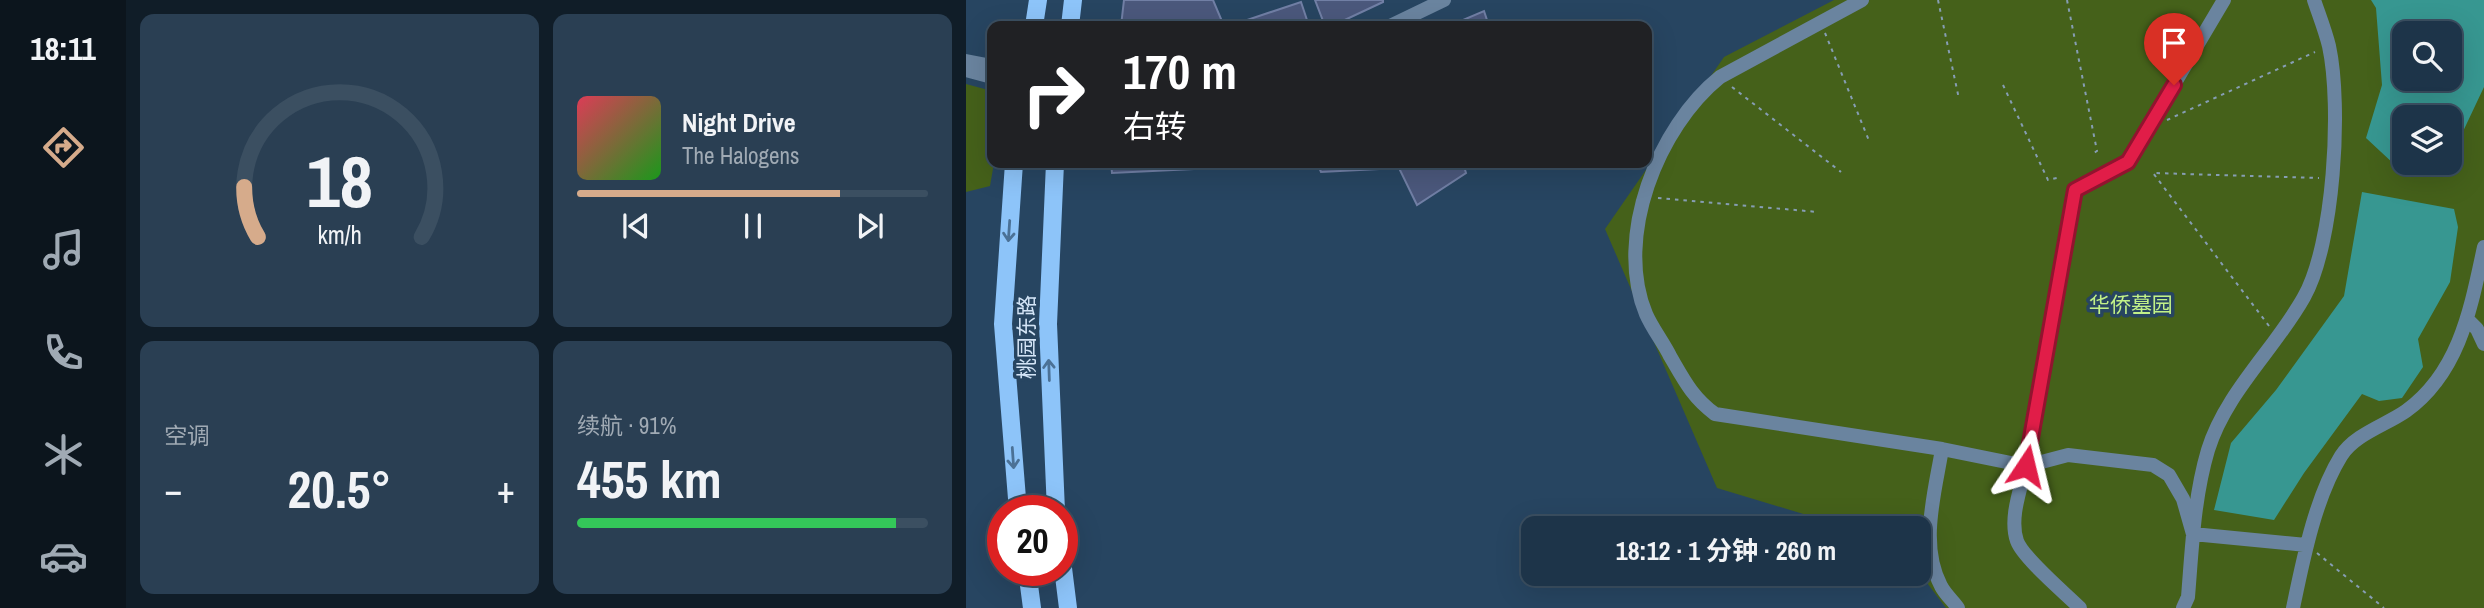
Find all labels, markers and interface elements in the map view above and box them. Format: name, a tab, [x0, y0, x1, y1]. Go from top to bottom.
pin	[2144, 13, 2204, 85]
map controls	[2392, 21, 2462, 175]
button: search	[2392, 21, 2462, 91]
icon: arrive	[2155, 24, 2193, 62]
text: 18:11	[30, 27, 96, 70]
text: 170 m	[1123, 38, 1237, 104]
icon: right	[1008, 49, 1099, 140]
text: Night Drive	[682, 105, 796, 140]
text: 右转	[1123, 105, 1187, 148]
button: layers	[2392, 105, 2462, 175]
icon: directions	[39, 123, 88, 172]
text: 18	[306, 132, 373, 230]
text: The Halogens	[682, 140, 799, 171]
icon: previous	[617, 207, 655, 245]
icon: pause	[734, 207, 772, 245]
icon: next	[851, 207, 889, 245]
text: km/h	[317, 218, 362, 252]
one-way arrow	[1003, 219, 1016, 242]
icon: music	[39, 225, 88, 274]
park label: 华侨墓园	[2089, 290, 2173, 319]
street label: 桃园东路	[1012, 295, 1041, 379]
icon: phone	[39, 328, 88, 377]
one-way arrow	[1042, 358, 1056, 381]
text: 续航 · 91%	[577, 410, 676, 441]
text: 空调	[164, 420, 210, 451]
position arrow	[1989, 429, 2063, 503]
icon: climate	[39, 430, 88, 479]
text: 455 km	[577, 444, 722, 514]
one-way arrow	[1007, 446, 1020, 469]
text: 20.5°	[288, 454, 391, 524]
text: −	[164, 464, 182, 515]
text: +	[497, 464, 515, 515]
speed limit sign: 20	[987, 495, 1078, 586]
icon: car	[39, 532, 88, 581]
text: 18:12 · 1 分钟 · 260 m	[1616, 533, 1836, 568]

